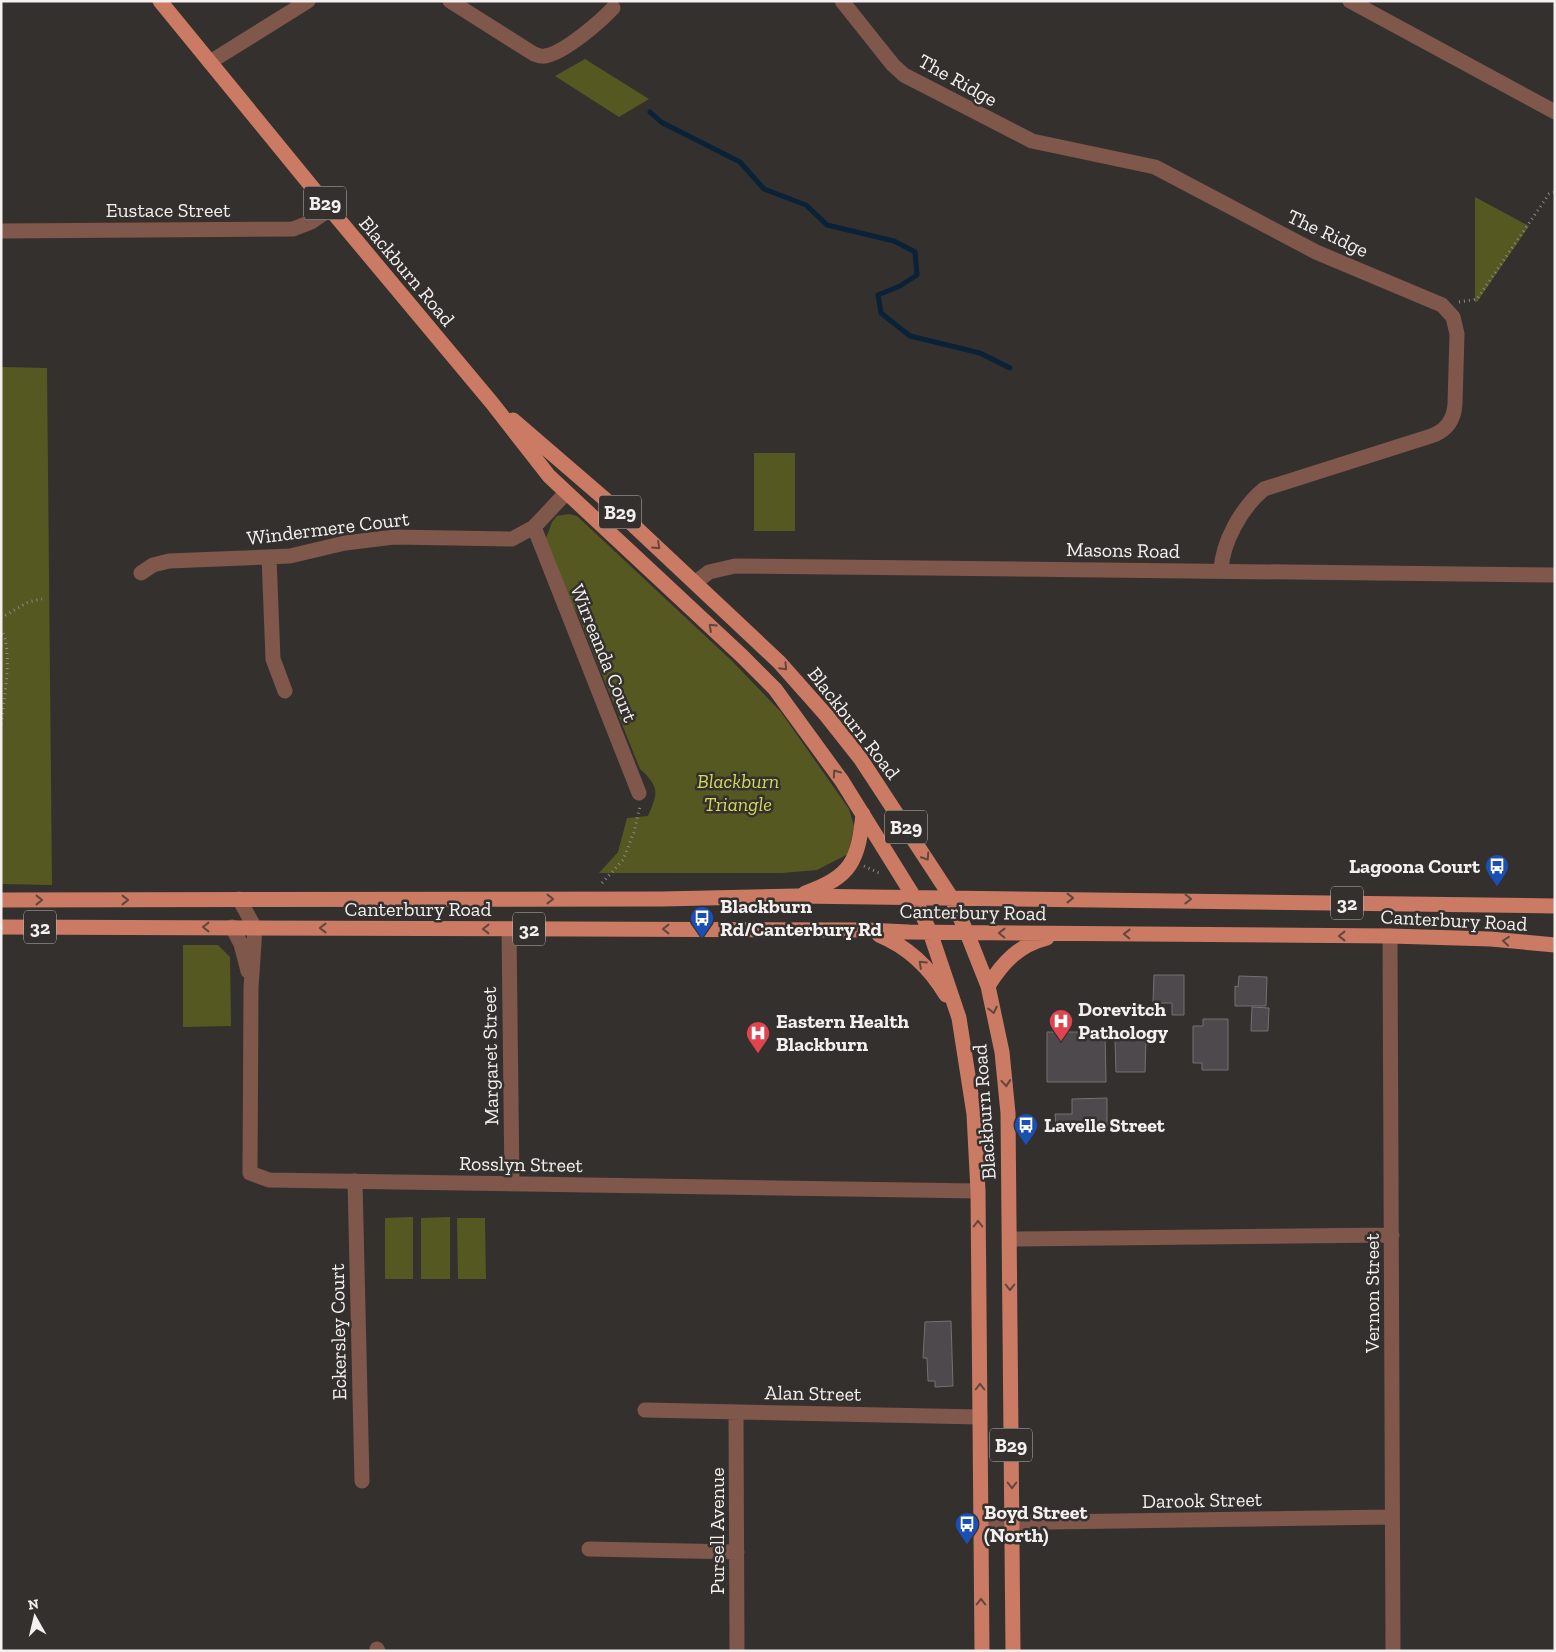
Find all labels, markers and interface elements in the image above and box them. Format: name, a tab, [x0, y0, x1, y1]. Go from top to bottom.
street label: The Ridge	[914, 48, 1002, 112]
road number: B29	[304, 187, 346, 220]
street label: Eustace Street	[106, 198, 231, 222]
street label: The Ridge	[1284, 204, 1372, 262]
street label: Blackburn Road	[354, 211, 460, 331]
road number: B29	[599, 496, 641, 528]
street label: Windermere Court	[245, 506, 411, 550]
street label: Masons Road	[1066, 537, 1180, 563]
one-way arrow	[651, 540, 660, 549]
street label: Wirreanda Court	[565, 581, 643, 726]
one-way arrow	[708, 624, 717, 633]
one-way arrow	[778, 661, 787, 670]
street label: Blackburn Road	[803, 662, 905, 784]
park label: Blackburn Triangle	[697, 769, 779, 816]
one-way arrow	[833, 769, 842, 779]
road number: B29	[885, 810, 927, 844]
one-way arrow	[919, 852, 929, 861]
bus stop icon: Lagoona Court	[1484, 853, 1510, 887]
place label: Lagoona Court	[1349, 854, 1481, 878]
road number: 32	[1331, 886, 1363, 920]
one-way arrow	[1066, 893, 1074, 903]
one-way arrow	[547, 894, 555, 904]
place label: Blackburn Rd/Canterbury Rd	[720, 894, 883, 941]
one-way arrow	[1184, 894, 1192, 905]
one-way arrow	[35, 895, 43, 905]
one-way arrow	[122, 895, 129, 905]
street label: Canterbury Road	[345, 897, 491, 921]
street label: Canterbury Road	[899, 899, 1047, 925]
street label: Canterbury Road	[1380, 904, 1528, 936]
bus stop icon: Blackburn Rd/Canterbury Rd	[689, 905, 715, 939]
road number: 32	[24, 910, 56, 944]
road number: 32	[513, 912, 545, 946]
one-way arrow	[202, 922, 210, 932]
one-way arrow	[319, 923, 326, 933]
one-way arrow	[481, 924, 489, 934]
one-way arrow	[661, 924, 669, 934]
one-way arrow	[997, 928, 1005, 938]
one-way arrow	[1122, 928, 1130, 939]
one-way arrow	[1337, 930, 1345, 941]
one-way arrow	[1502, 935, 1510, 946]
one-way arrow	[918, 961, 927, 970]
street label: Margaret Street	[477, 986, 503, 1125]
place label: Dorevitch Pathology	[1078, 997, 1169, 1044]
one-way arrow	[987, 1006, 998, 1015]
hospital icon: Dorevitch Pathology	[1048, 1008, 1074, 1042]
place label: Eastern Health Blackburn	[776, 1009, 909, 1056]
hospital icon: Eastern Health Blackburn	[745, 1020, 771, 1054]
street label: Blackburn Road	[967, 1043, 1001, 1181]
one-way arrow	[1000, 1080, 1011, 1088]
bus stop icon: Lavelle Street	[1013, 1112, 1039, 1146]
place label: Lavelle Street	[1044, 1113, 1166, 1137]
street label: Rosslyn Street	[459, 1151, 584, 1177]
one-way arrow	[973, 1219, 983, 1227]
street label: Vernon Street	[1360, 1232, 1384, 1354]
street label: Eckersley Court	[325, 1263, 351, 1400]
one-way arrow	[1005, 1284, 1015, 1292]
street label: Alan Street	[764, 1380, 862, 1406]
one-way arrow	[975, 1383, 985, 1390]
road number: B29	[990, 1428, 1032, 1462]
street label: Pursell Avenue	[705, 1467, 729, 1595]
one-way arrow	[1007, 1482, 1017, 1489]
street label: Darook Street	[1142, 1487, 1263, 1513]
place label: Boyd Street (North)	[984, 1500, 1088, 1547]
bus stop icon: Boyd Street (North)	[954, 1511, 980, 1545]
north arrow	[10, 1592, 60, 1642]
text: N	[27, 1595, 40, 1614]
one-way arrow	[976, 1598, 986, 1606]

